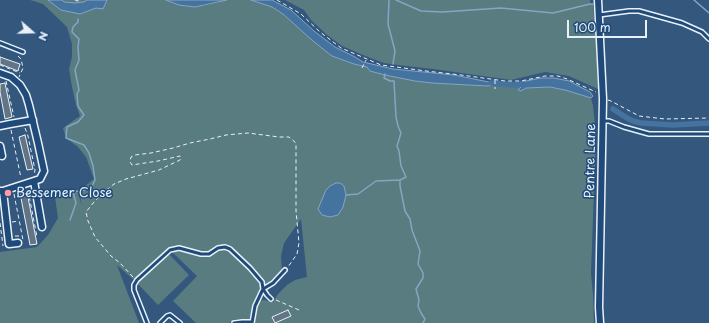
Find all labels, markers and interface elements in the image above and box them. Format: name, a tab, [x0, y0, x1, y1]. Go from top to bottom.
north arrow	[12, 12, 52, 52]
scale bar	[569, 12, 649, 38]
text: 100 m	[574, 18, 611, 36]
text: N	[34, 29, 53, 43]
street label: Pentre Lane	[583, 123, 599, 199]
place label: Bessemer Close	[16, 185, 112, 201]
marker: Bessemer Close	[3, 188, 13, 198]

